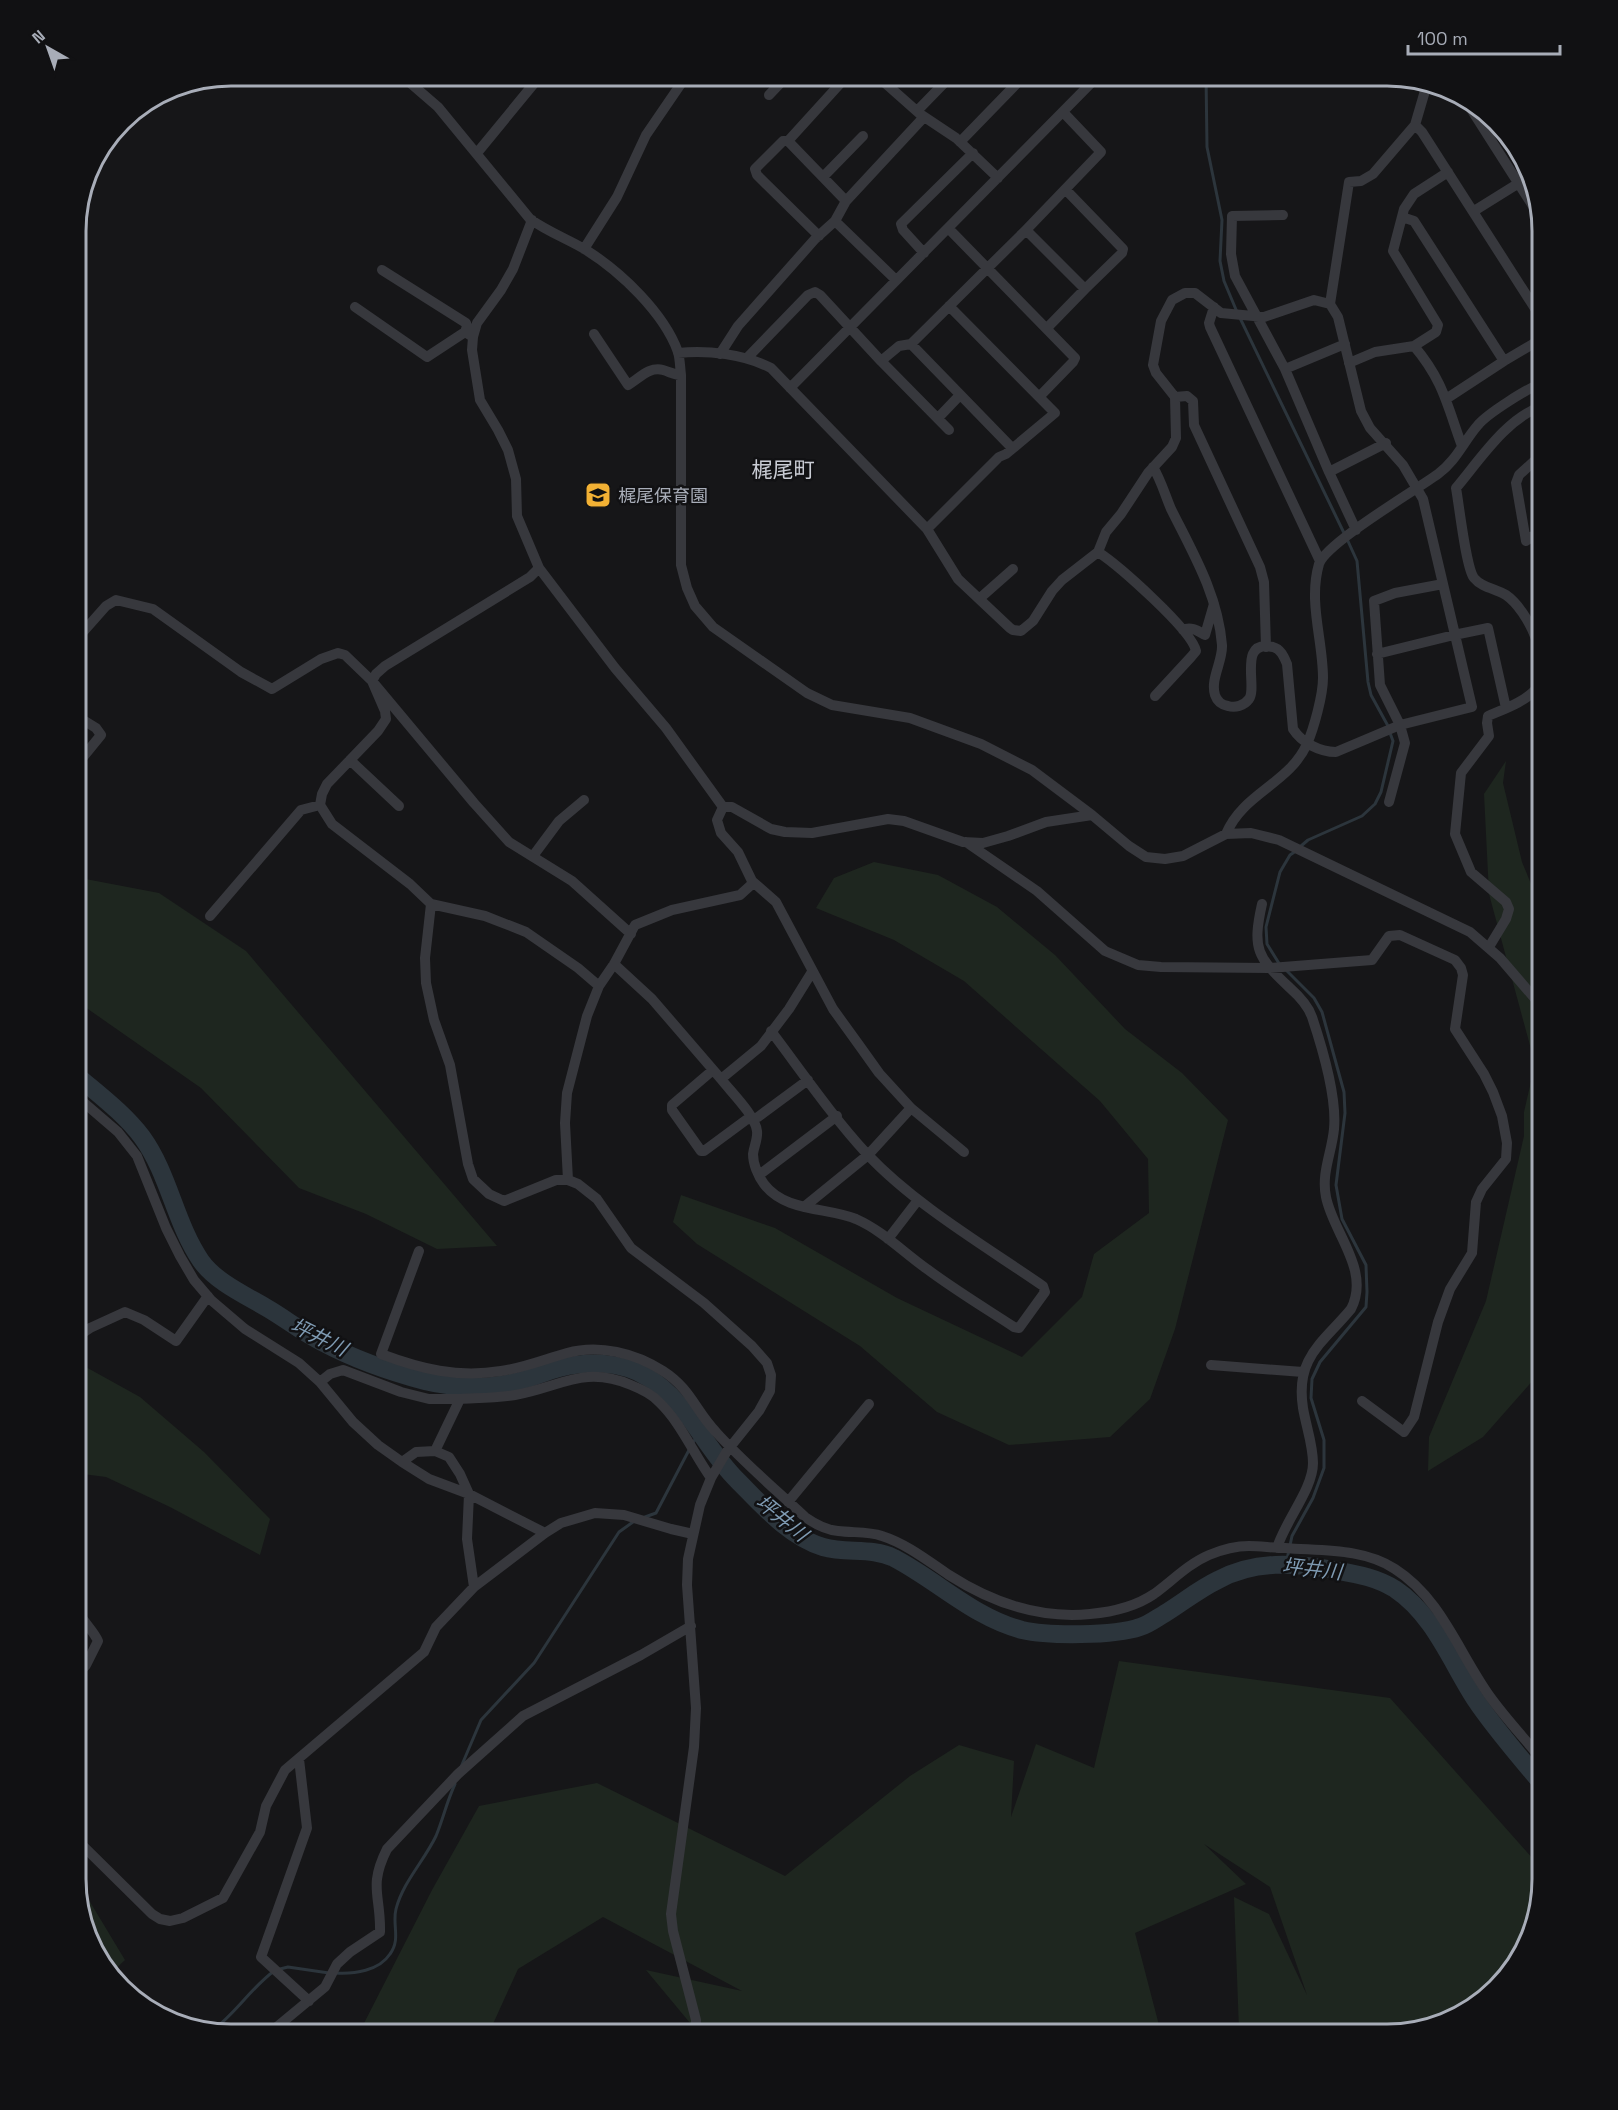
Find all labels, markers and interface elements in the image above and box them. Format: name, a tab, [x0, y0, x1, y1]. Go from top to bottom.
north arrow	[18, 18, 78, 78]
scale bar	[1408, 18, 1560, 56]
text: N	[28, 25, 50, 48]
text: 100 m	[1417, 27, 1468, 50]
district label: 梶尾町	[752, 456, 815, 483]
school or university icon: 梶尾保育園	[583, 480, 613, 510]
place label: 梶尾保育園	[618, 484, 708, 507]
water label: 坪井川	[286, 1312, 353, 1363]
water label: 坪井川	[751, 1489, 815, 1548]
water label: 坪井川	[1281, 1553, 1345, 1585]

